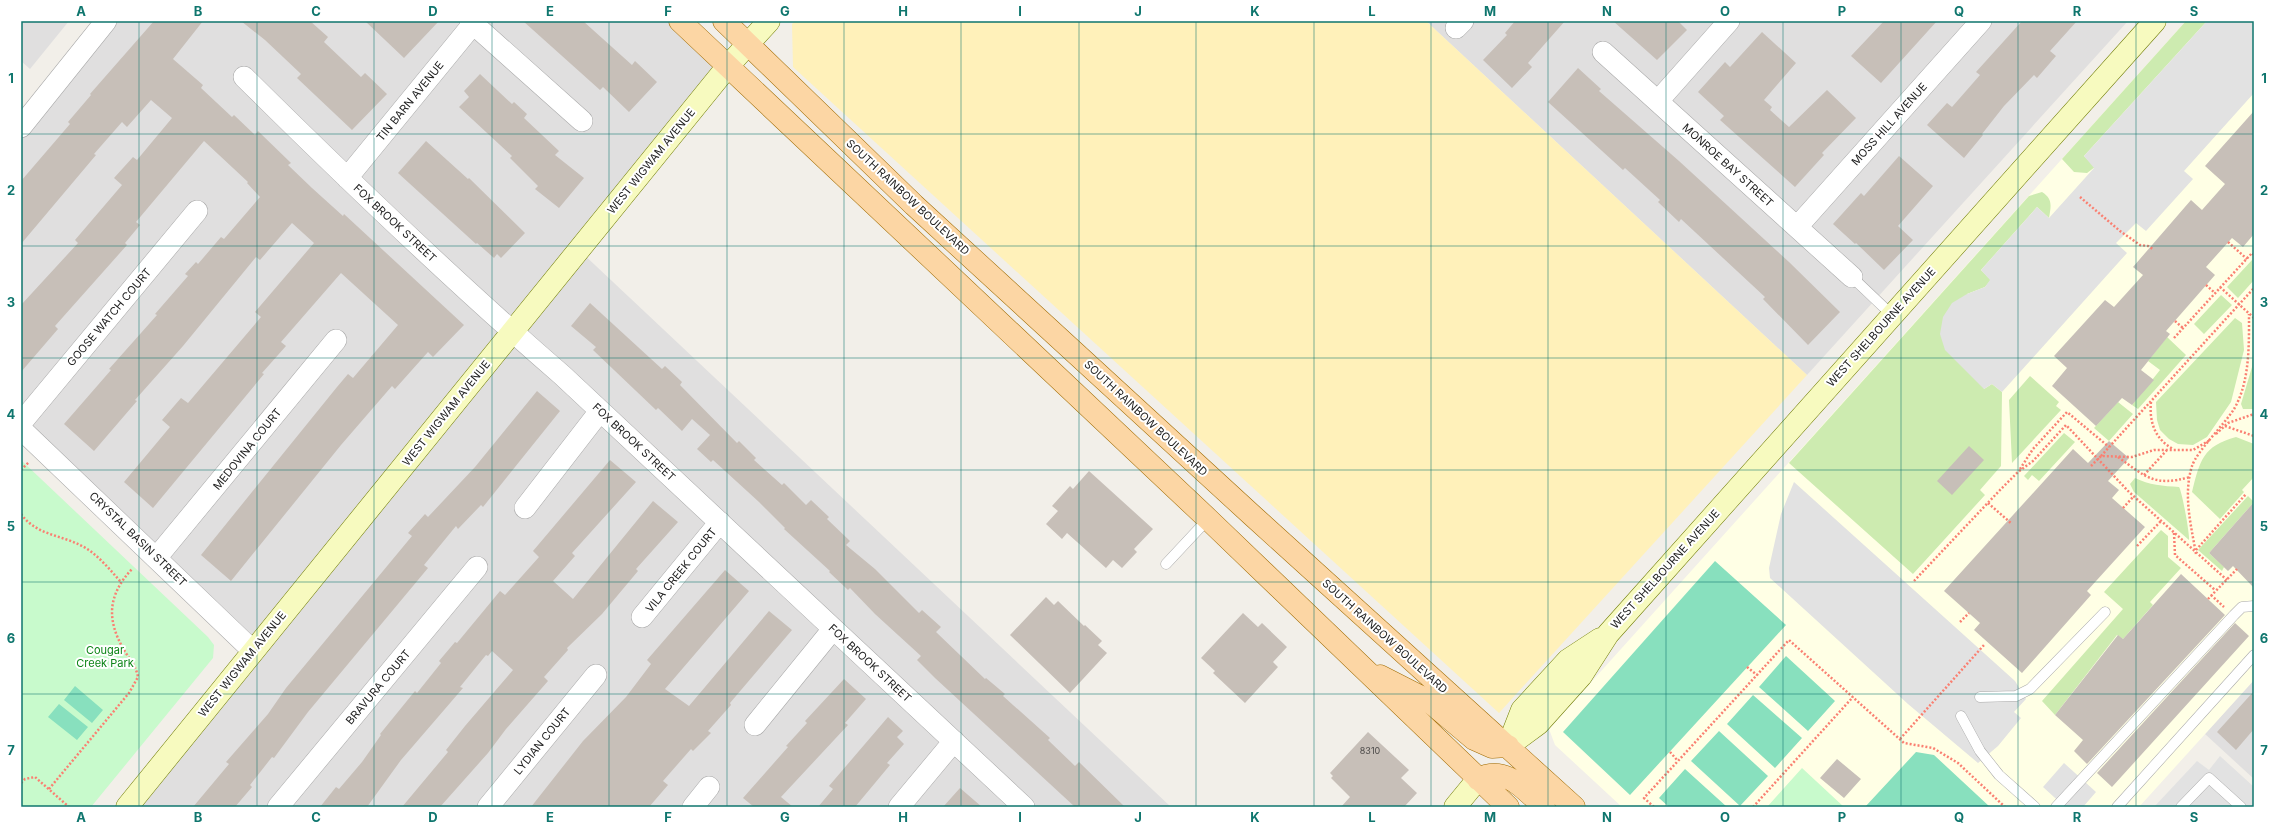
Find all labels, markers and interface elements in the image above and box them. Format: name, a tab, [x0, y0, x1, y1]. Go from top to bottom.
text: A	[76, 3, 86, 19]
text: B	[194, 3, 203, 19]
text: C	[311, 3, 321, 19]
text: D	[428, 3, 438, 19]
text: E	[546, 3, 554, 19]
text: F	[664, 3, 672, 19]
text: G	[780, 3, 790, 19]
text: H	[898, 3, 908, 19]
text: I	[1018, 3, 1022, 19]
text: J	[1134, 3, 1142, 19]
text: K	[1250, 3, 1260, 19]
text: L	[1368, 3, 1376, 19]
text: M	[1484, 3, 1496, 19]
text: N	[1602, 3, 1612, 19]
text: O	[1720, 3, 1730, 19]
text: P	[1838, 3, 1846, 19]
text: Q	[1954, 3, 1964, 19]
text: R	[2073, 3, 2082, 19]
text: S	[2190, 3, 2198, 19]
street label: TIN BARN AVENUE	[373, 58, 447, 144]
text: 1	[8, 70, 14, 86]
text: 1	[2261, 70, 2267, 86]
street label: MOSS HILL AVENUE	[1848, 80, 1930, 168]
street label: WEST WIGWAM AVENUE	[604, 105, 698, 217]
street label: MONROE BAY STREET	[1679, 120, 1777, 210]
street label: SOUTH RAINBOW BOULEVARD	[843, 136, 973, 258]
street label: FOX BROOK STREET	[351, 181, 439, 265]
text: 2	[7, 182, 15, 198]
text: 2	[2260, 182, 2268, 198]
street label: WEST SHELBOURNE AVENUE	[1824, 264, 1938, 390]
street label: GOOSE WATCH COURT	[64, 265, 154, 369]
text: 3	[7, 294, 15, 310]
text: 3	[2260, 294, 2268, 310]
street label: WEST WIGWAM AVENUE	[399, 357, 493, 469]
street label: SOUTH RAINBOW BOULEVARD	[1081, 357, 1211, 479]
street label: FOX BROOK STREET	[590, 400, 678, 484]
street label: MEDOVINA COURT	[210, 405, 284, 493]
text: 4	[7, 406, 16, 422]
text: 4	[2260, 406, 2269, 422]
street label: CRYSTAL BASIN STREET	[86, 489, 190, 589]
street label: WEST SHELBOURNE AVENUE	[1608, 506, 1722, 632]
text: 5	[7, 518, 15, 534]
text: 5	[2260, 518, 2268, 534]
street label: VILA CREEK COURT	[642, 525, 720, 615]
street label: SOUTH RAINBOW BOULEVARD	[1320, 576, 1450, 696]
street label: WEST WIGWAM AVENUE	[195, 608, 289, 720]
street label: FOX BROOK STREET	[826, 621, 914, 705]
text: 6	[7, 630, 15, 646]
text: 6	[2260, 630, 2268, 646]
park label: Cougar Creek Park	[76, 643, 134, 670]
street label: BRAVURA COURT	[343, 647, 413, 727]
street label: LYDIAN COURT	[511, 705, 573, 777]
text: 7	[7, 742, 15, 758]
text: 7	[2260, 742, 2268, 758]
house number: 8310	[1360, 745, 1381, 756]
text: A	[76, 809, 86, 825]
text: B	[194, 809, 203, 825]
text: C	[311, 809, 321, 825]
text: D	[428, 809, 438, 825]
text: E	[546, 809, 554, 825]
text: F	[664, 809, 672, 825]
text: G	[780, 809, 790, 825]
text: H	[898, 809, 908, 825]
text: I	[1018, 809, 1022, 825]
text: J	[1134, 809, 1142, 825]
text: K	[1250, 809, 1260, 825]
text: L	[1368, 809, 1376, 825]
text: M	[1484, 809, 1496, 825]
text: N	[1602, 809, 1612, 825]
text: O	[1720, 809, 1730, 825]
text: P	[1838, 809, 1846, 825]
text: Q	[1954, 809, 1964, 825]
text: R	[2073, 809, 2082, 825]
text: S	[2190, 809, 2198, 825]

